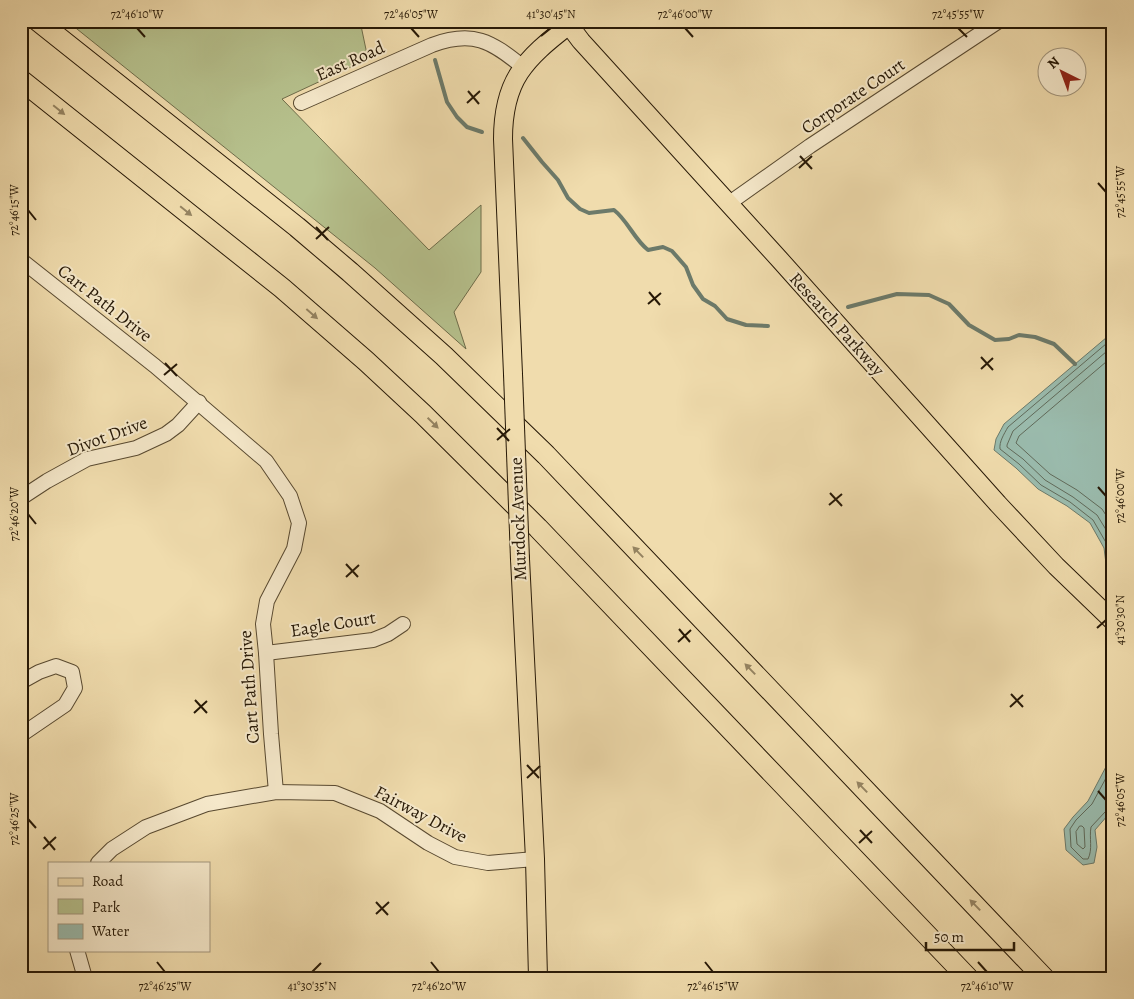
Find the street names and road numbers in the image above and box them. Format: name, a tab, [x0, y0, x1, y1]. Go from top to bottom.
street label: East Road	[312, 35, 388, 87]
street label: Corporate Court	[796, 52, 910, 140]
street label: Cart Path Drive	[53, 259, 157, 347]
street label: Research Parkway	[784, 267, 891, 382]
street label: Divot Drive	[63, 410, 151, 462]
street label: Murdock Avenue	[504, 457, 532, 581]
street label: Eagle Court	[289, 605, 377, 643]
street label: Cart Path Drive	[233, 630, 265, 744]
street label: Fairway Drive	[371, 780, 471, 848]

